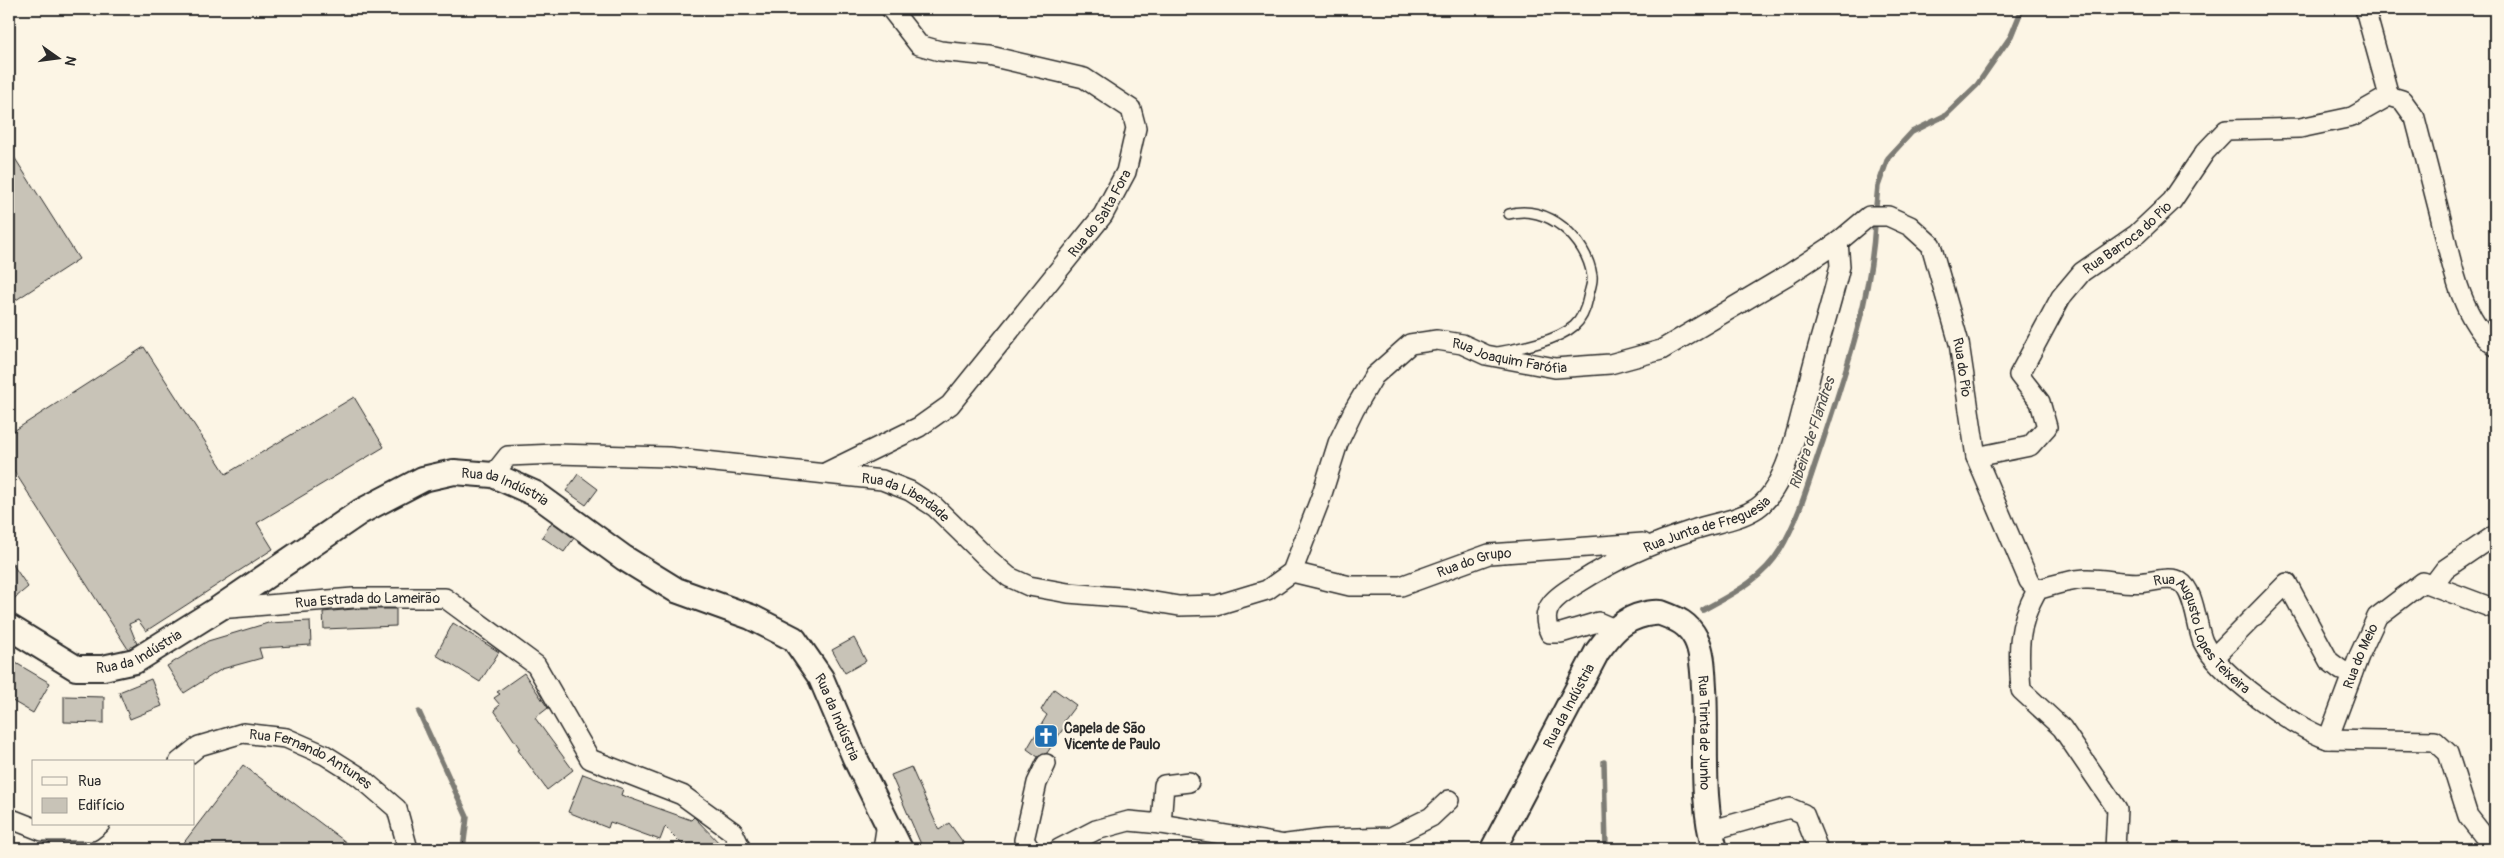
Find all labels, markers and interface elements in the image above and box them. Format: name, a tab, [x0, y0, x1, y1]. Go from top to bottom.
north arrow	[32, 32, 82, 82]
text: N	[61, 54, 80, 68]
street label: Rua do Salta Fora	[1065, 167, 1135, 261]
street label: Rua Barroca do Pio	[2080, 198, 2176, 278]
street label: Rua Joaquim Farófia	[1451, 335, 1568, 377]
street label: Rua do Pio	[1949, 336, 1975, 399]
water label: Ribeira de Flandres	[1785, 373, 1840, 492]
street label: Rua da Indústria	[461, 465, 552, 510]
street label: Rua da Liberdade	[861, 470, 953, 526]
street label: Rua Junta de Freguesia	[1641, 493, 1774, 557]
street label: Rua do Grupo	[1435, 544, 1512, 581]
street label: Rua Augusto Lopes Teixeira	[2152, 571, 2254, 698]
street label: Rua Estrada do Lameirão	[295, 590, 441, 612]
street label: Rua do Meio	[2340, 621, 2382, 691]
street label: Rua da Indústria	[96, 626, 185, 677]
street label: Rua da Indústria	[1540, 661, 1598, 751]
street label: Rua da Indústria	[811, 670, 863, 763]
street label: Rua Trinta de Junho	[1694, 675, 1714, 791]
place label: Capela de São Vicente de Paulo	[1064, 720, 1161, 753]
church icon: Capela de São Vicente de Paulo	[1033, 723, 1059, 749]
street label: Rua Fernando Antunes	[248, 726, 376, 793]
legend	[32, 760, 195, 826]
text: Rua	[78, 772, 101, 791]
text: Edifício	[78, 796, 124, 815]

